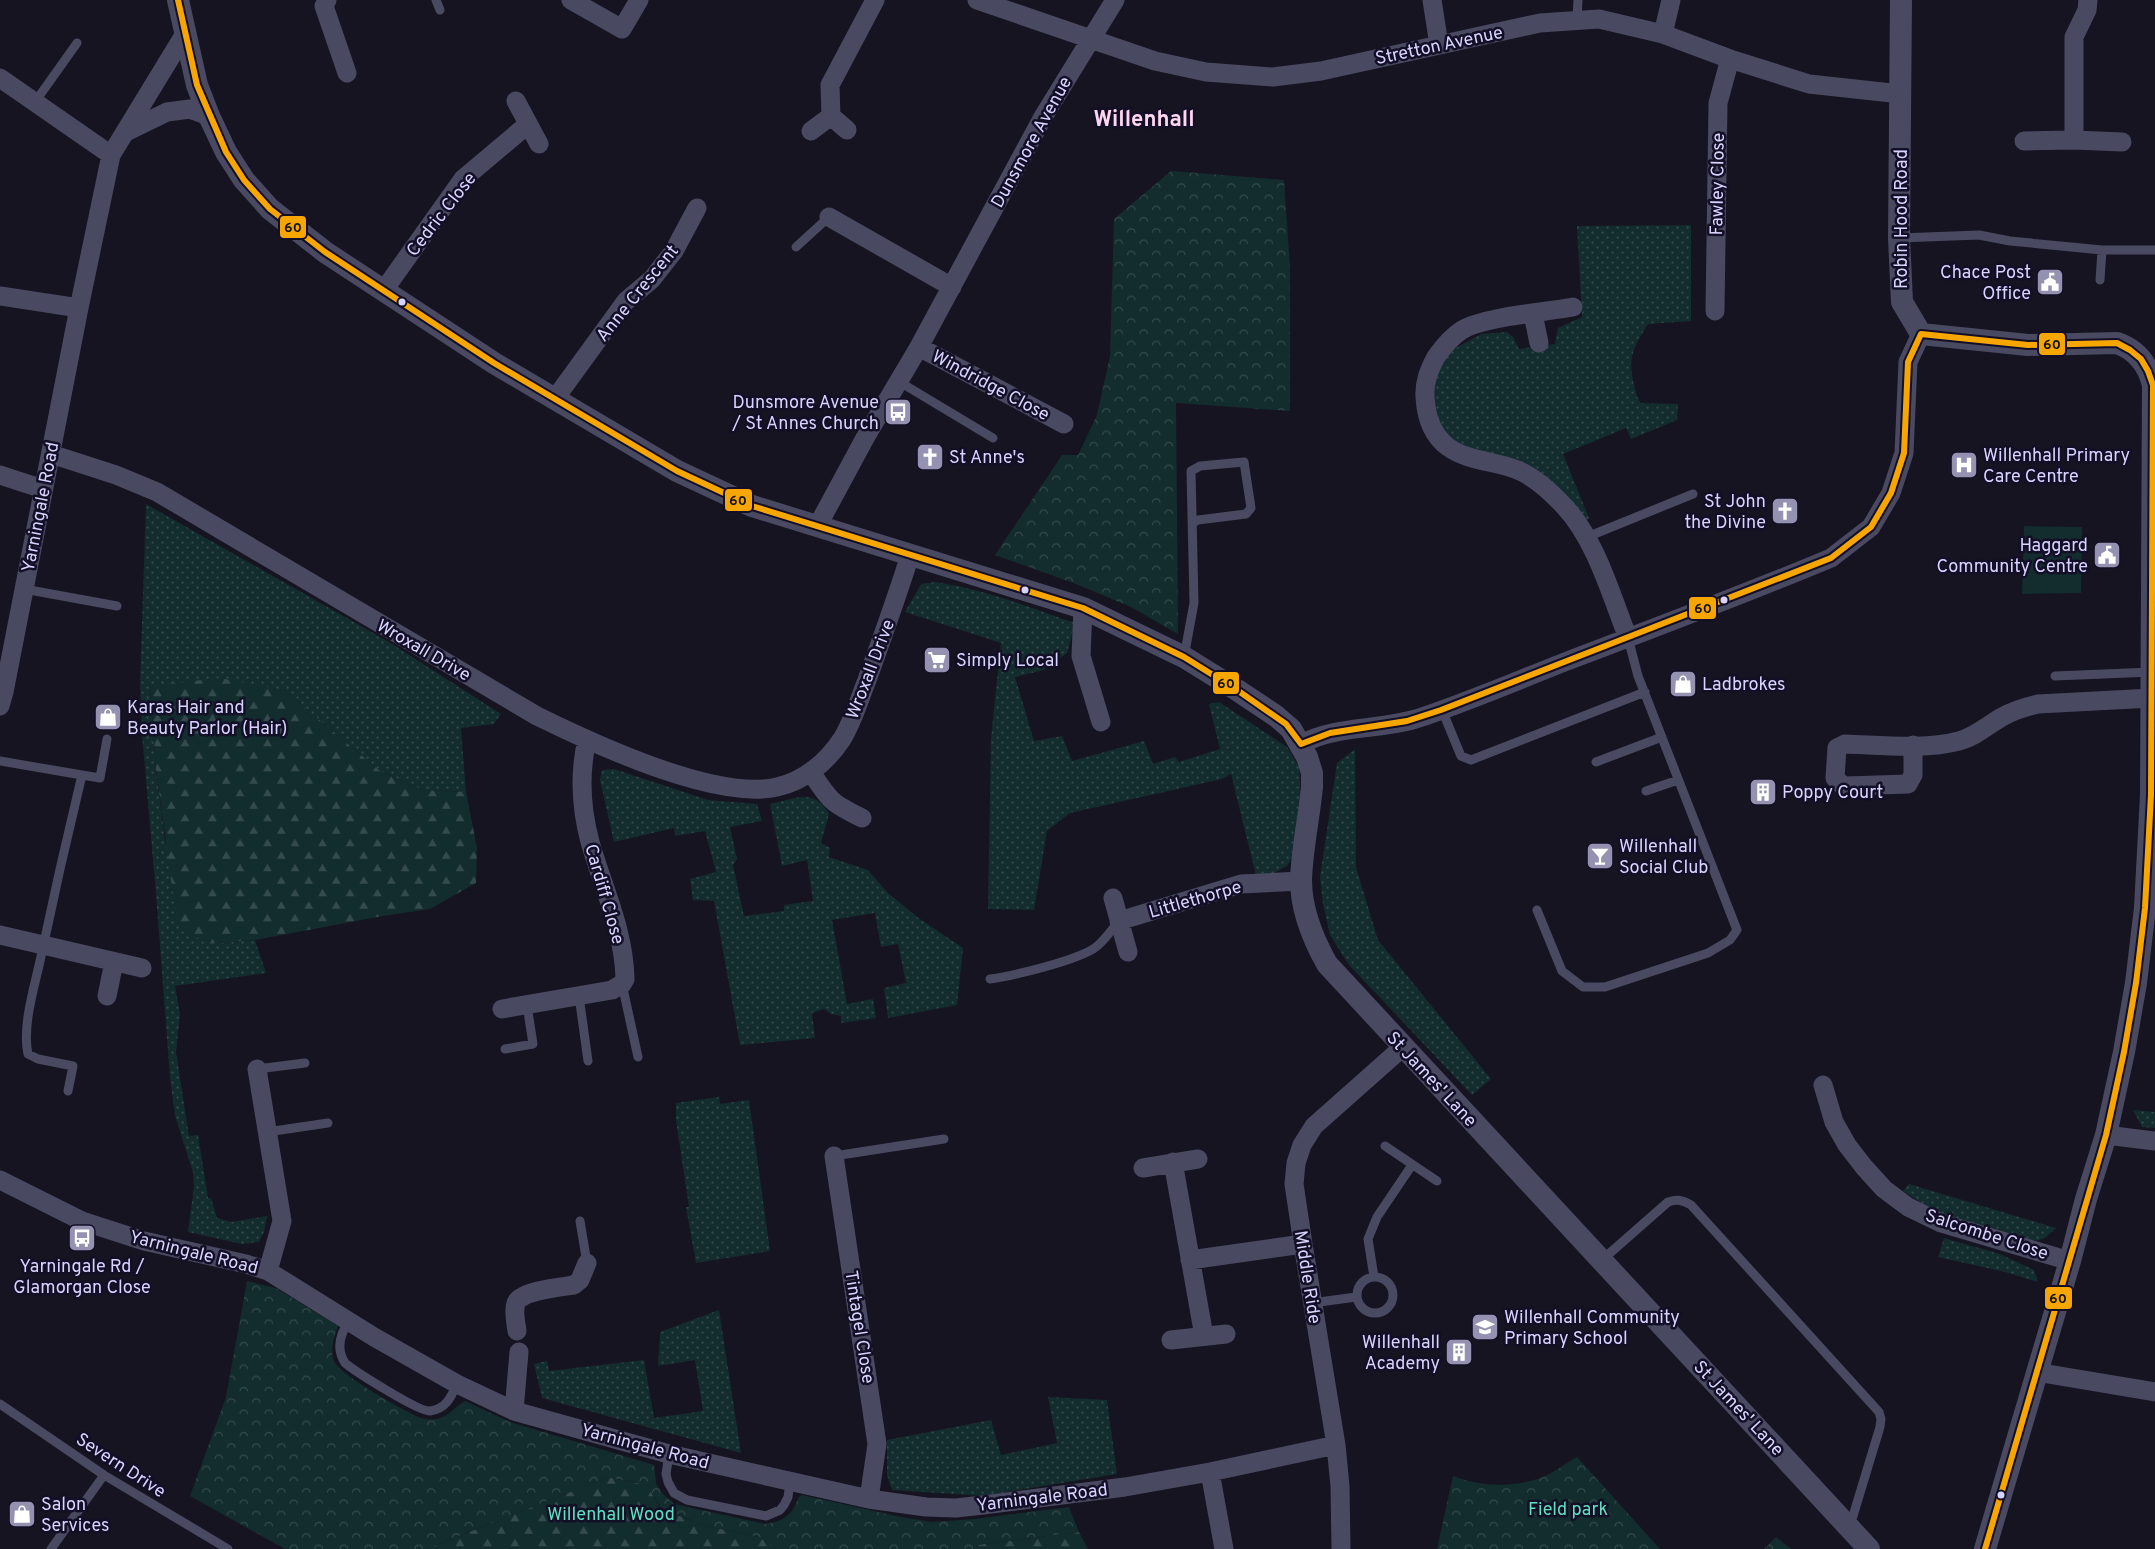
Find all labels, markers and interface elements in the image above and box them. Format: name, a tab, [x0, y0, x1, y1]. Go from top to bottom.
street label: Stretton Avenue	[1373, 22, 1505, 71]
street label: Dunsmore Avenue	[987, 73, 1078, 212]
district label: Willenhall	[1093, 107, 1195, 134]
street label: Fawley Close	[1706, 132, 1731, 236]
street label: Robin Hood Road	[1891, 149, 1914, 289]
street label: Cedric Close	[402, 168, 482, 262]
line badge: 60	[279, 215, 307, 239]
text: 60	[284, 220, 302, 237]
street label: Anne Crescent	[592, 241, 684, 347]
place label: Chace Post Office	[1940, 262, 2031, 306]
public building icon: Chace Post Office	[2035, 267, 2065, 297]
unlabelled marker	[397, 297, 407, 307]
line badge: 60	[2038, 332, 2066, 356]
text: 60	[2043, 337, 2061, 354]
street label: Windridge Close	[928, 346, 1053, 427]
place label: Dunsmore Avenue / St Annes Church	[731, 392, 879, 436]
bus stop icon: Dunsmore Avenue / St Annes Church	[883, 397, 913, 427]
street label: Yarningale Road	[18, 440, 65, 574]
church icon: St Anne's	[915, 442, 945, 472]
place label: Willenhall Primary Care Centre	[1983, 445, 2130, 489]
place label: St Anne's	[949, 447, 1025, 470]
hospital icon: Willenhall Primary Care Centre	[1949, 450, 1979, 480]
line badge: 60	[724, 488, 753, 512]
place label: St John the Divine	[1685, 491, 1766, 535]
text: 60	[729, 493, 747, 510]
church icon: St John the Divine	[1770, 496, 1800, 526]
place label: Haggard Community Centre	[1937, 535, 2088, 579]
public building icon: Haggard Community Centre	[2092, 540, 2122, 570]
unlabelled marker	[1020, 585, 1030, 595]
unlabelled marker	[1719, 595, 1729, 605]
line badge: 60	[1688, 596, 1717, 620]
text: 60	[1694, 601, 1712, 618]
street label: Wroxall Drive	[372, 615, 474, 688]
street label: Wroxall Drive	[842, 616, 901, 723]
supermarket icon: Simply Local	[922, 645, 952, 675]
place label: Simply Local	[956, 650, 1059, 673]
shop icon: Ladbrokes	[1668, 669, 1698, 699]
line badge: 60	[1212, 671, 1240, 695]
place label: Ladbrokes	[1702, 674, 1786, 697]
text: 60	[1217, 676, 1235, 693]
place label: Karas Hair and Beauty Parlor (Hair)	[127, 697, 287, 741]
shop icon: Karas Hair and Beauty Parlor (Hair)	[93, 702, 123, 732]
building icon: Poppy Court	[1748, 777, 1778, 807]
place label: Poppy Court	[1782, 782, 1883, 805]
place label: Willenhall Social Club	[1619, 836, 1708, 880]
bar icon: Willenhall Social Club	[1585, 841, 1615, 871]
street label: Cardiff Close	[578, 842, 629, 947]
street label: Littlethorpe	[1146, 876, 1245, 925]
street label: St James' Lane	[1381, 1027, 1481, 1133]
street label: Salcombe Close	[1922, 1205, 2051, 1266]
bus stop icon: Yarningale Rd / Glamorgan Close	[67, 1223, 97, 1253]
street label: Yarningale Road	[127, 1226, 260, 1281]
street label: Middle Ride	[1288, 1229, 1325, 1326]
place label: Yarningale Rd / Glamorgan Close	[13, 1256, 151, 1300]
street label: Tintagel Close	[838, 1269, 879, 1385]
line badge: 60	[2044, 1286, 2073, 1310]
text: 60	[2049, 1291, 2067, 1308]
place label: Willenhall Community Primary School	[1504, 1307, 1680, 1351]
school or university icon: Willenhall Community Primary School	[1470, 1312, 1500, 1342]
place label: Willenhall Academy	[1362, 1332, 1440, 1376]
building icon: Willenhall Academy	[1444, 1337, 1474, 1367]
street label: St James' Lane	[1688, 1356, 1788, 1462]
street label: Yarningale Road	[578, 1419, 711, 1476]
street label: Severn Drive	[71, 1429, 170, 1504]
street label: Yarningale Road	[975, 1479, 1109, 1518]
unlabelled marker	[1996, 1490, 2006, 1500]
place label: Salon Services	[41, 1494, 109, 1538]
shop icon: Salon Services	[7, 1499, 37, 1529]
park label: Field park	[1528, 1499, 1608, 1522]
park label: Willenhall Wood	[547, 1504, 675, 1527]

